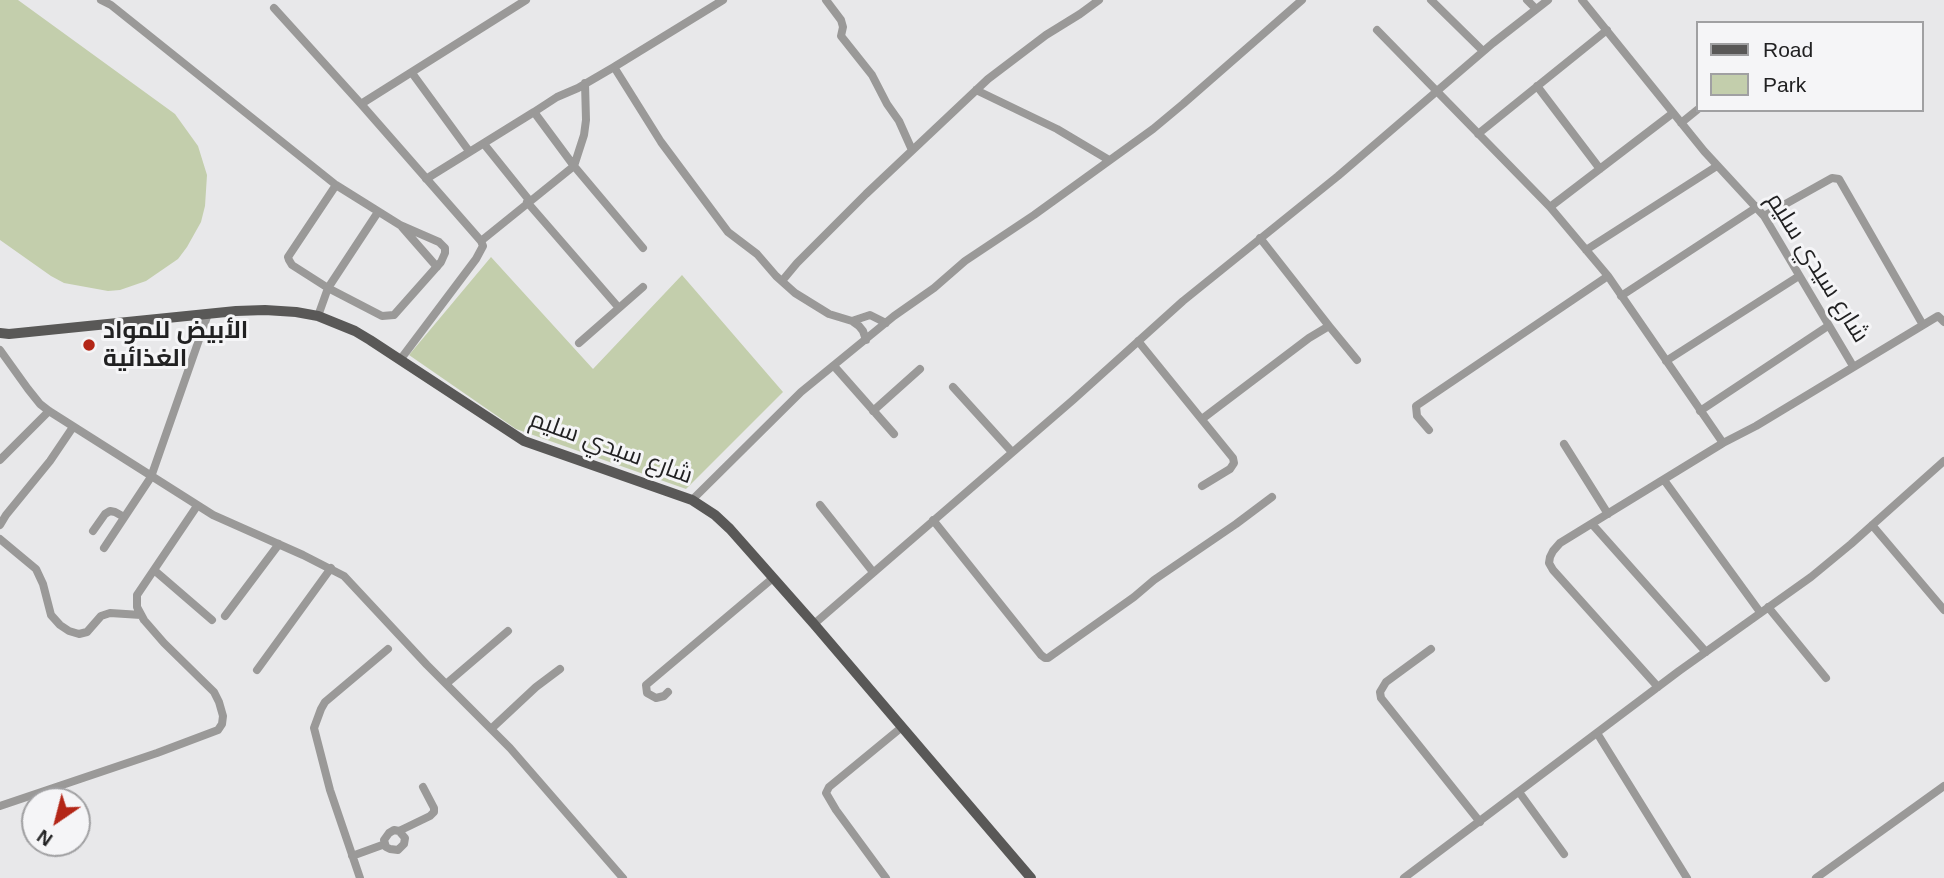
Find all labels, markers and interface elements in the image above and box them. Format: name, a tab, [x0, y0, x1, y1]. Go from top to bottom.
legend	[1696, 21, 1923, 112]
text: Road	[1763, 38, 1813, 61]
text: Park	[1763, 73, 1806, 96]
street label: شارع سيدي سليم	[1759, 188, 1875, 348]
place label: الأبيض للمواد الغذائية	[103, 317, 248, 373]
marker: الأبيض للمواد الغذائية	[81, 337, 97, 353]
street label: شارع سيدي سليم	[526, 405, 696, 491]
north arrow	[21, 787, 91, 857]
text: N	[33, 825, 56, 851]

